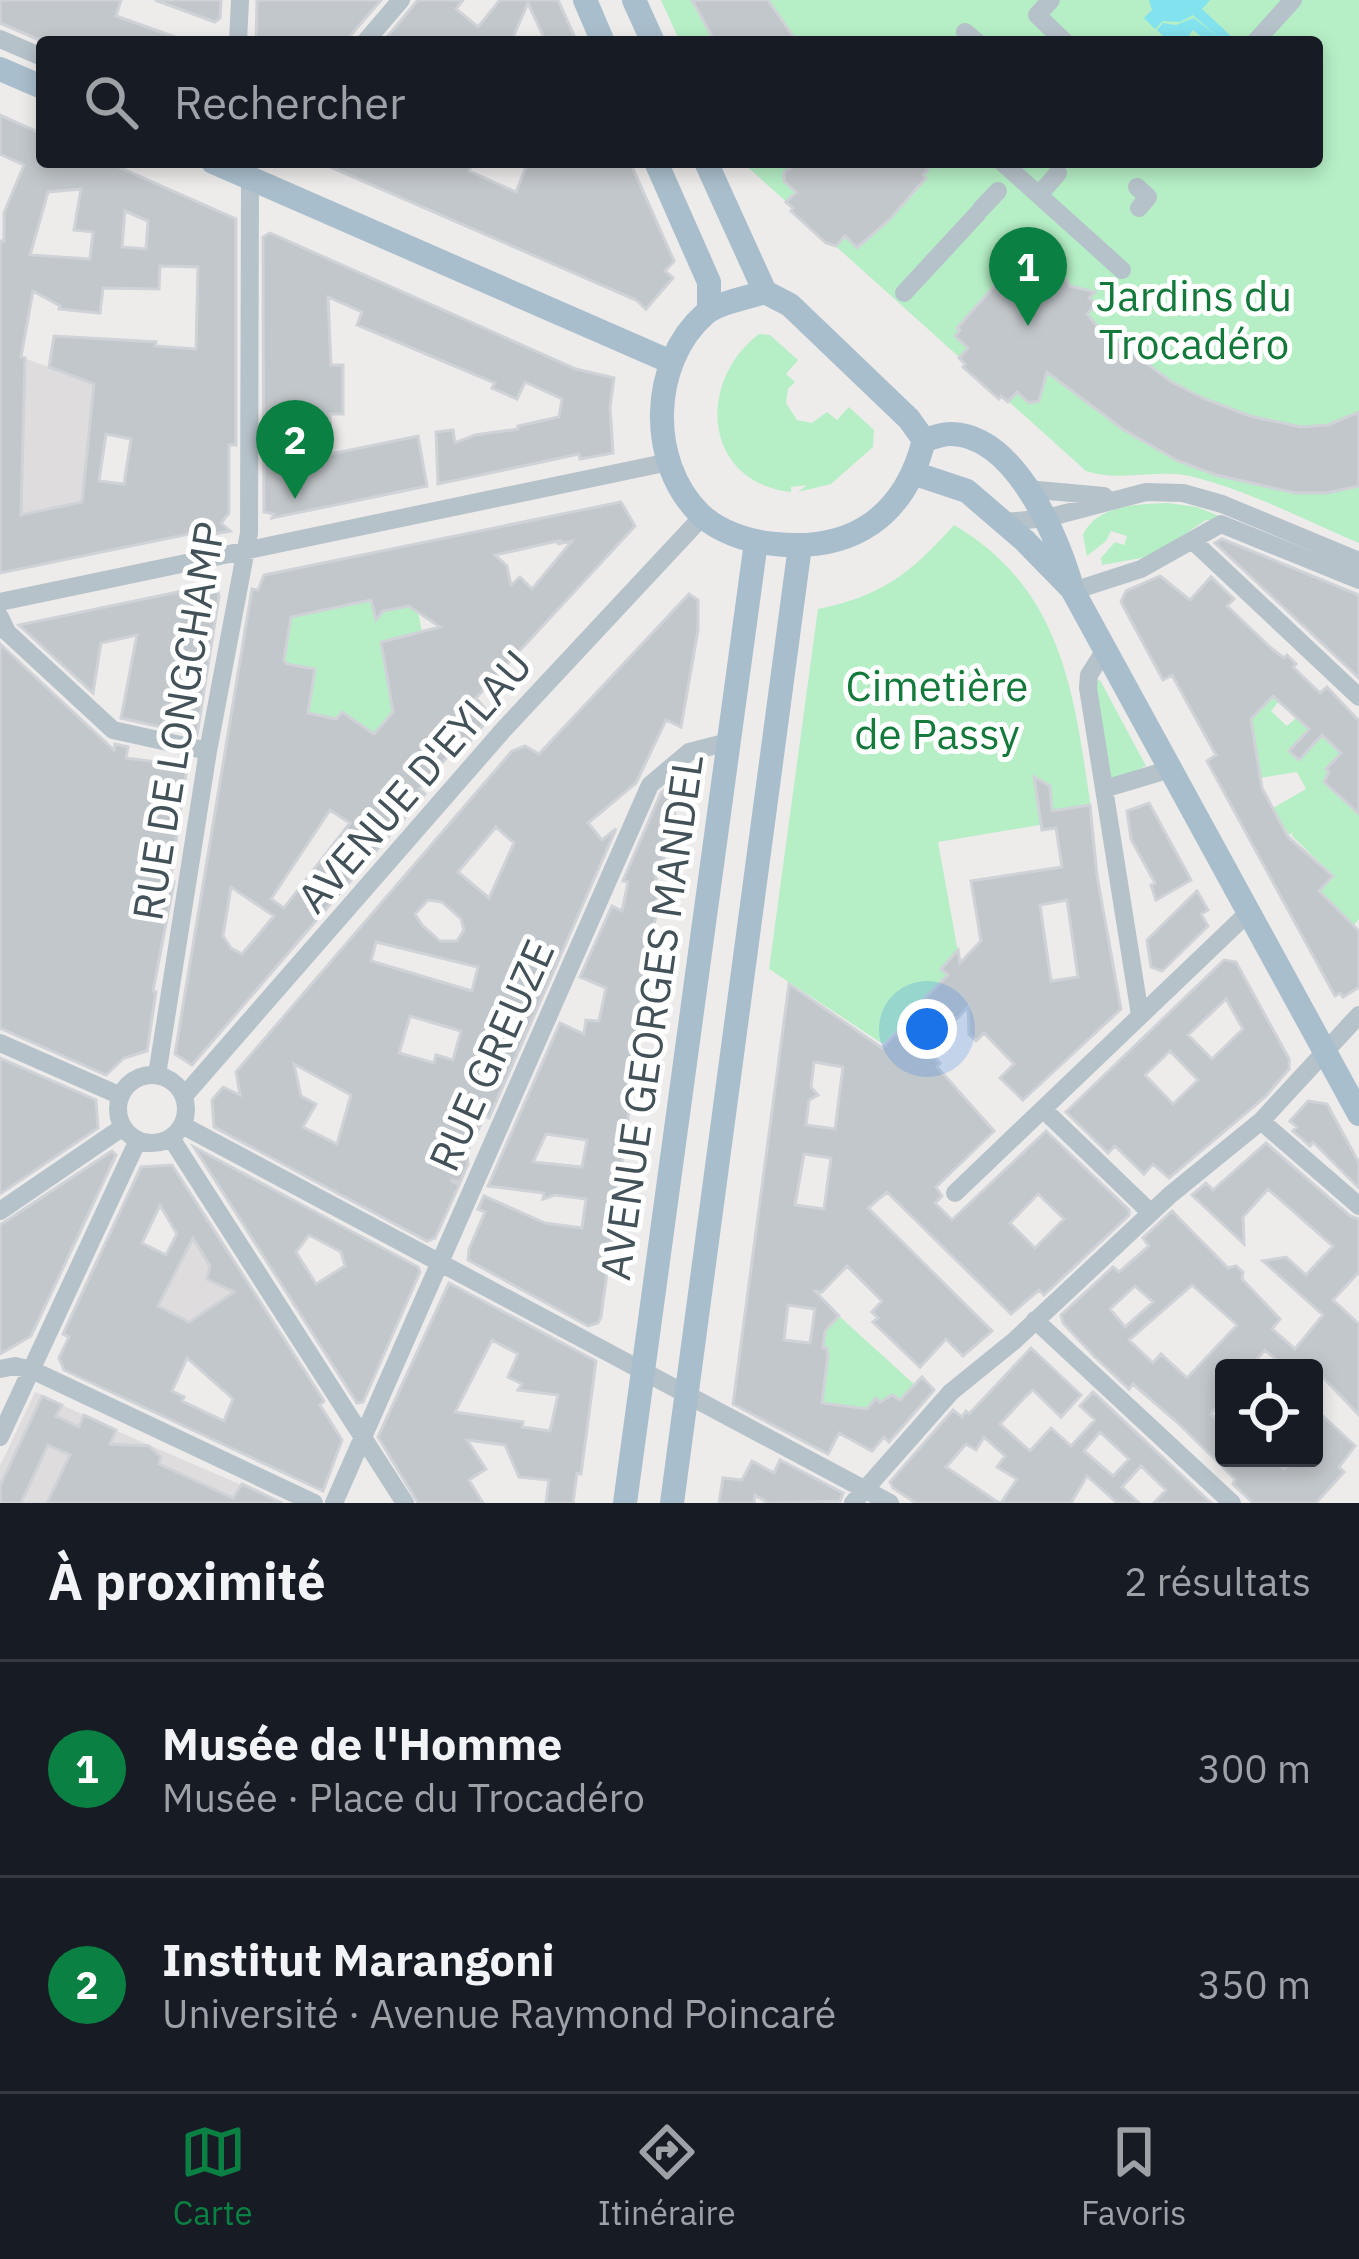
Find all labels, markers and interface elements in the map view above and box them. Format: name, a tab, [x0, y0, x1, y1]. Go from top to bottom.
search box	[36, 36, 1323, 168]
icon: search	[78, 69, 144, 135]
text: Rechercher	[174, 73, 405, 131]
pin: 1	[989, 227, 1067, 326]
park label: Jardins du Trocadéro	[1096, 268, 1292, 371]
pin: 2	[256, 400, 334, 499]
street label: RUE DE LONGCHAMP	[119, 518, 237, 924]
street label: AVENUE D'EYLAU	[285, 638, 543, 924]
park label: Cimetière de Passy	[846, 658, 1028, 761]
street label: AVENUE GEORGES MANDEL	[587, 751, 715, 1283]
street label: RUE GREUZE	[416, 931, 566, 1179]
your location	[897, 999, 957, 1059]
map controls	[1215, 1359, 1323, 1467]
button: locate	[1215, 1359, 1323, 1467]
text: À proximité	[48, 1548, 326, 1614]
text: 2 résultats	[1124, 1556, 1311, 1607]
text: Musée de l'Homme	[162, 1714, 562, 1772]
text: 1	[75, 1743, 99, 1794]
text: 300 m	[1198, 1743, 1311, 1794]
text: Musée · Place du Trocadéro	[162, 1772, 645, 1823]
text: Institut Marangoni	[162, 1930, 555, 1988]
text: 2	[75, 1959, 99, 2010]
text: 350 m	[1198, 1959, 1311, 2010]
text: Université · Avenue Raymond Poincaré	[162, 1988, 836, 2039]
tab: Carte	[173, 2119, 253, 2234]
tab: Itinéraire	[598, 2119, 736, 2234]
tab: Favoris	[1081, 2119, 1186, 2234]

